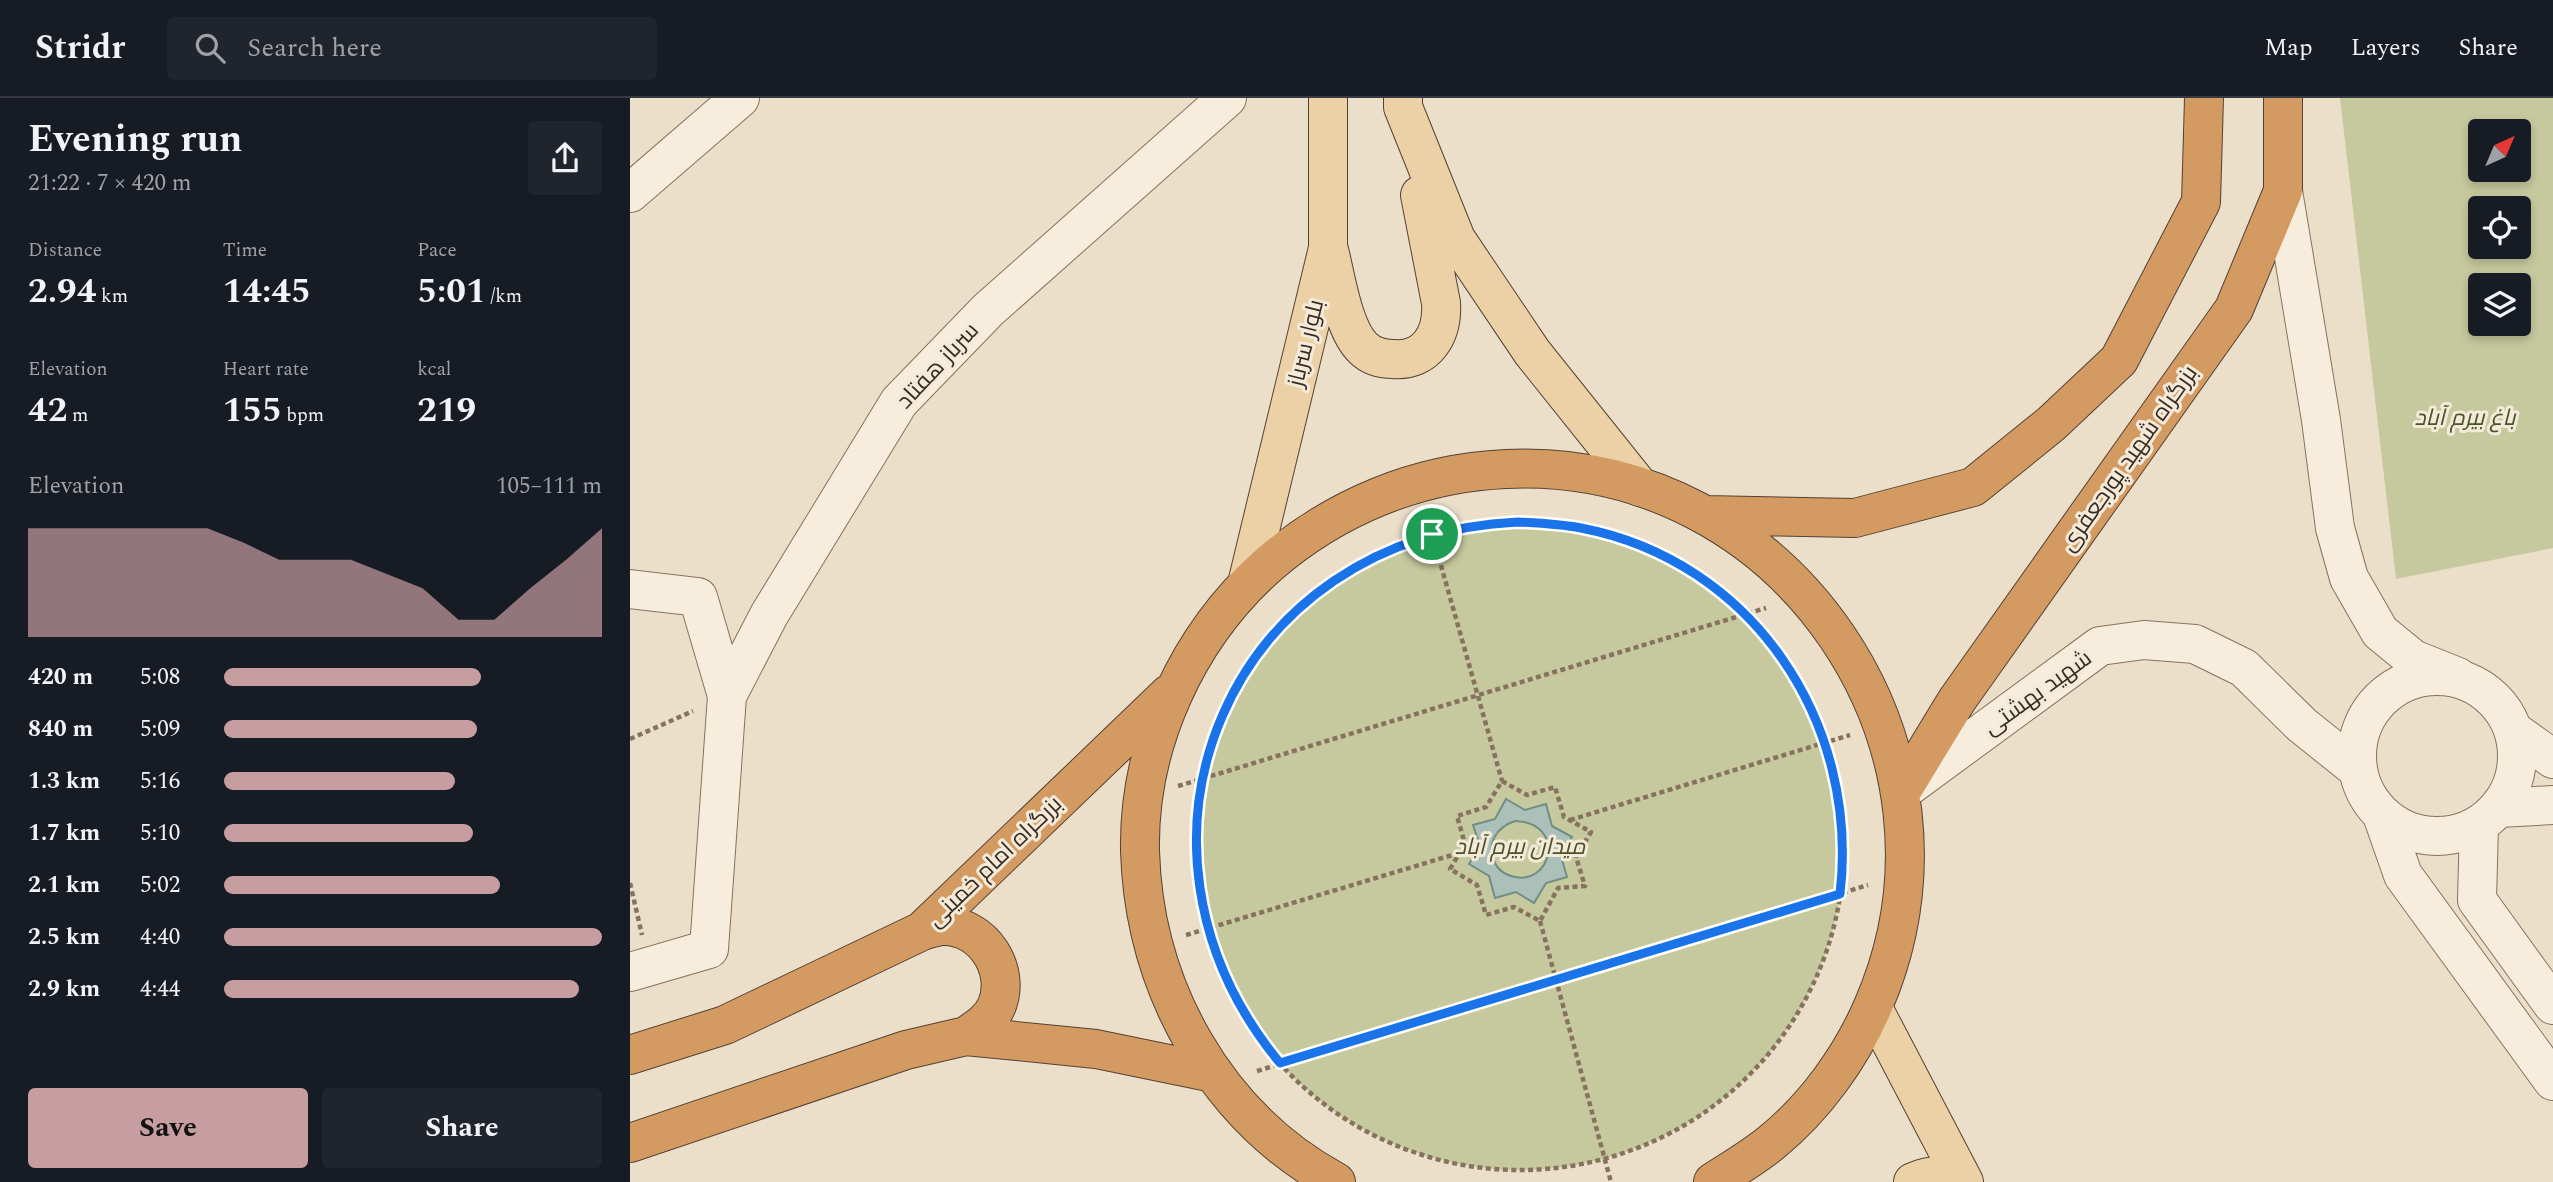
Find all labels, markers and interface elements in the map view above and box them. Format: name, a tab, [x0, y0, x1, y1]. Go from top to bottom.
search box	[167, 17, 657, 80]
text: Stridr	[35, 23, 125, 73]
text: Search here	[247, 28, 382, 68]
icon: search	[191, 29, 229, 67]
text: Map	[2264, 30, 2313, 66]
text: Layers	[2351, 30, 2421, 66]
text: Share	[2459, 30, 2518, 66]
text: Evening run	[28, 111, 242, 169]
north arrow	[2468, 119, 2530, 182]
map controls	[2468, 119, 2531, 336]
button: share	[528, 121, 602, 195]
text: 21:22 · 7 × 420 m	[28, 166, 192, 201]
button: locate	[2468, 196, 2531, 259]
text: Distance	[28, 236, 102, 265]
text: Time	[223, 236, 267, 265]
text: Pace	[417, 236, 457, 265]
text: 2.94	[28, 265, 96, 318]
text: 14:45	[223, 265, 311, 318]
text: 5:01	[417, 265, 486, 318]
button: layers	[2468, 273, 2531, 336]
text: km	[96, 282, 128, 311]
text: /km	[486, 282, 522, 311]
street label: بلوار سرباز	[1278, 296, 1334, 393]
street label: سرباز هفتاد	[888, 315, 988, 417]
text: Elevation	[28, 355, 108, 384]
text: Heart rate	[223, 355, 309, 384]
text: kcal	[417, 355, 451, 384]
street label: بزرگراه شهید پورجعفری	[2052, 358, 2207, 559]
text: 42	[28, 384, 67, 437]
text: 155	[223, 384, 282, 437]
text: 219	[417, 384, 476, 437]
text: m	[67, 401, 88, 430]
text: bpm	[282, 401, 324, 430]
park label: باغ بیرم آباد	[2415, 401, 2517, 436]
text: Elevation	[28, 469, 124, 504]
text: 105–111 m	[496, 469, 602, 504]
pin	[1402, 504, 1462, 564]
icon: arrive	[1413, 515, 1451, 553]
street label: شهید بهشتی	[1976, 642, 2100, 745]
text: 420 m	[28, 660, 93, 695]
text: 5:08	[140, 660, 180, 695]
text: 840 m	[28, 712, 93, 747]
text: 5:09	[140, 712, 180, 747]
text: 1.3 km	[28, 764, 100, 799]
text: 5:16	[140, 764, 180, 799]
street label: بزرگراه امام خمینی	[919, 788, 1071, 936]
text: 1.7 km	[28, 816, 100, 851]
text: 5:10	[140, 816, 180, 851]
park label: میدان بیرم آباد	[1455, 830, 1586, 865]
text: 2.1 km	[28, 868, 100, 903]
text: 5:02	[140, 868, 180, 903]
text: 2.5 km	[28, 920, 100, 955]
text: 4:40	[140, 920, 180, 955]
text: 2.9 km	[28, 972, 100, 1007]
text: 4:44	[140, 972, 180, 1007]
button: Save	[28, 1088, 308, 1168]
button: Share	[322, 1088, 602, 1168]

